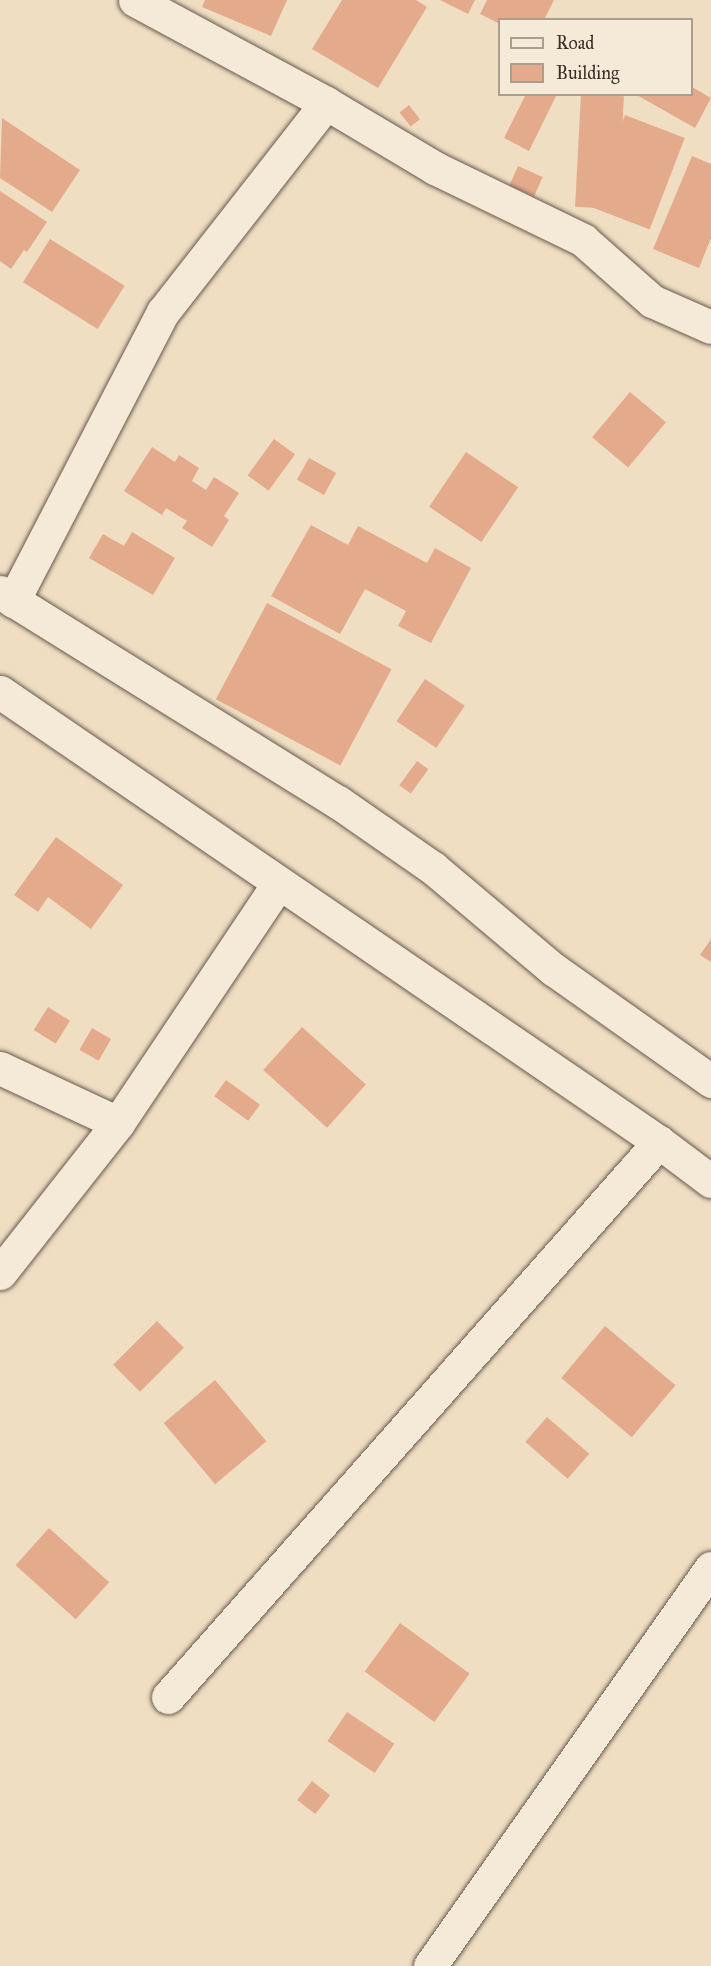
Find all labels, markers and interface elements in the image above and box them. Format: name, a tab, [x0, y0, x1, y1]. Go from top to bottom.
legend	[498, 18, 693, 96]
text: Road	[556, 32, 594, 54]
text: Building	[556, 62, 619, 84]

